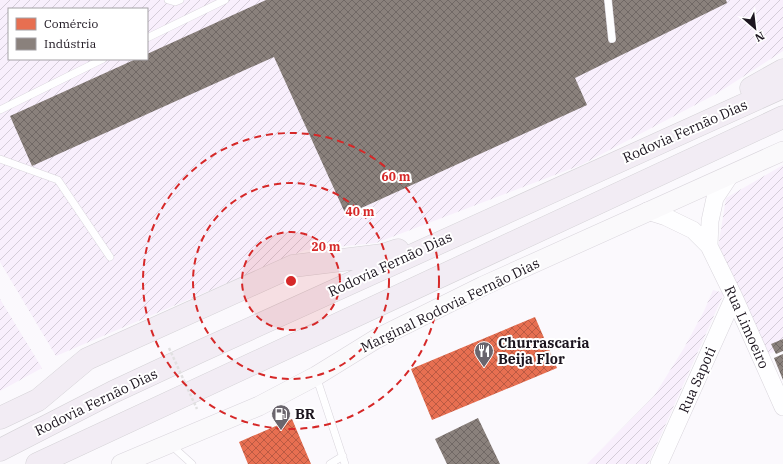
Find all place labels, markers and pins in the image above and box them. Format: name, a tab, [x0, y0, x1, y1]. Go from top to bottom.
centre of rings	[284, 274, 298, 288]
place label: Churrascaria Beija Flor	[498, 334, 589, 368]
restaurant icon: Churrascaria Beija Flor	[473, 340, 495, 368]
fuel station icon: BR	[270, 403, 292, 431]
place label: BR	[295, 405, 316, 423]

